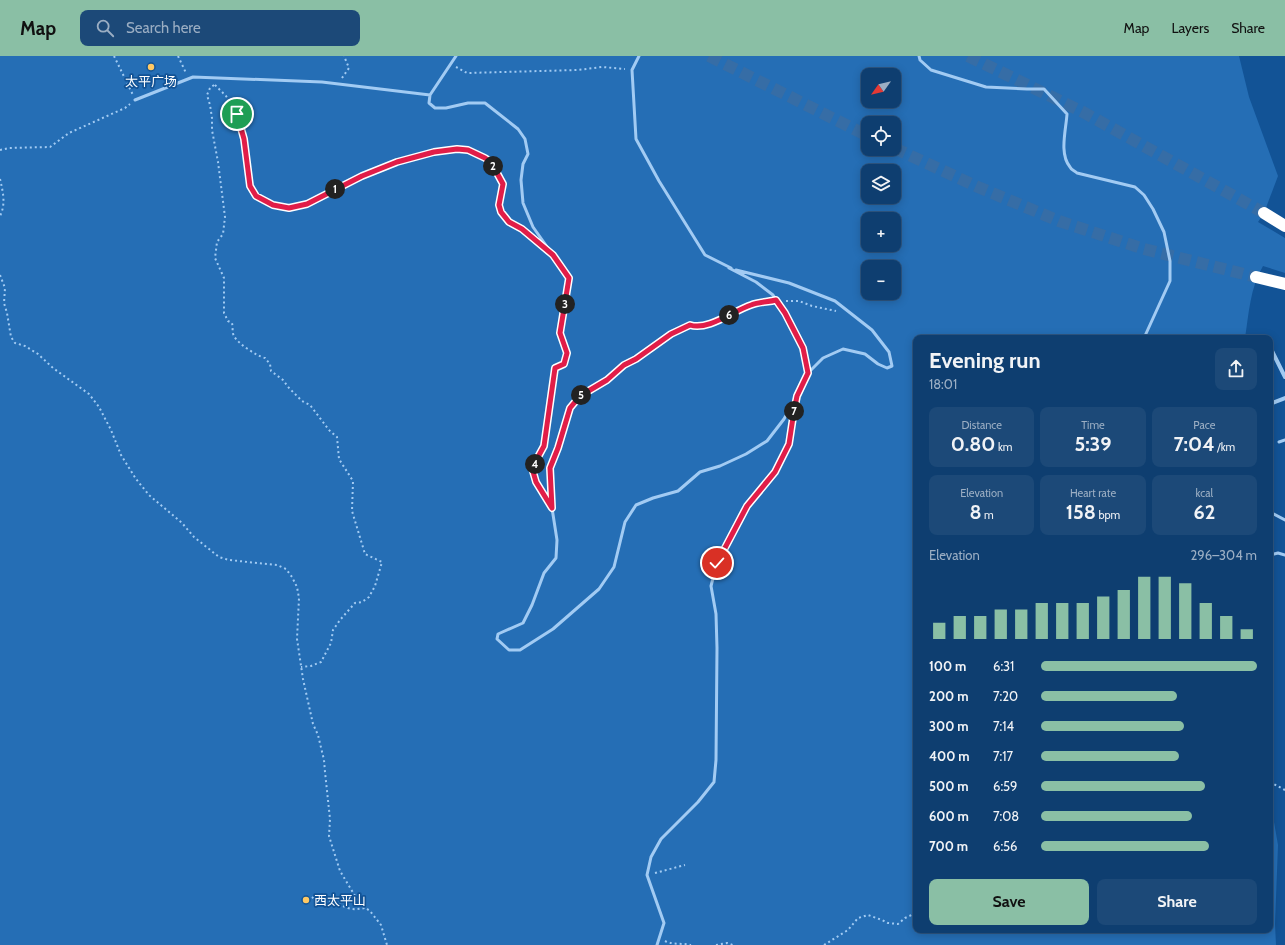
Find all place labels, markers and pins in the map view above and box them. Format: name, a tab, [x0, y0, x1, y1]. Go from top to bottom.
marker: 太平广场	[146, 62, 156, 72]
place label: 太平广场	[125, 73, 177, 89]
pin	[220, 97, 254, 131]
pin: 2	[483, 156, 503, 176]
pin: 1	[325, 179, 345, 199]
pin: 3	[555, 294, 575, 314]
pin: 6	[719, 305, 739, 325]
pin: 5	[571, 385, 591, 405]
pin: 7	[784, 401, 804, 421]
pin: 4	[525, 454, 545, 474]
pin	[700, 546, 734, 580]
place label: 西太平山	[314, 892, 366, 908]
marker: 西太平山	[301, 895, 311, 905]

